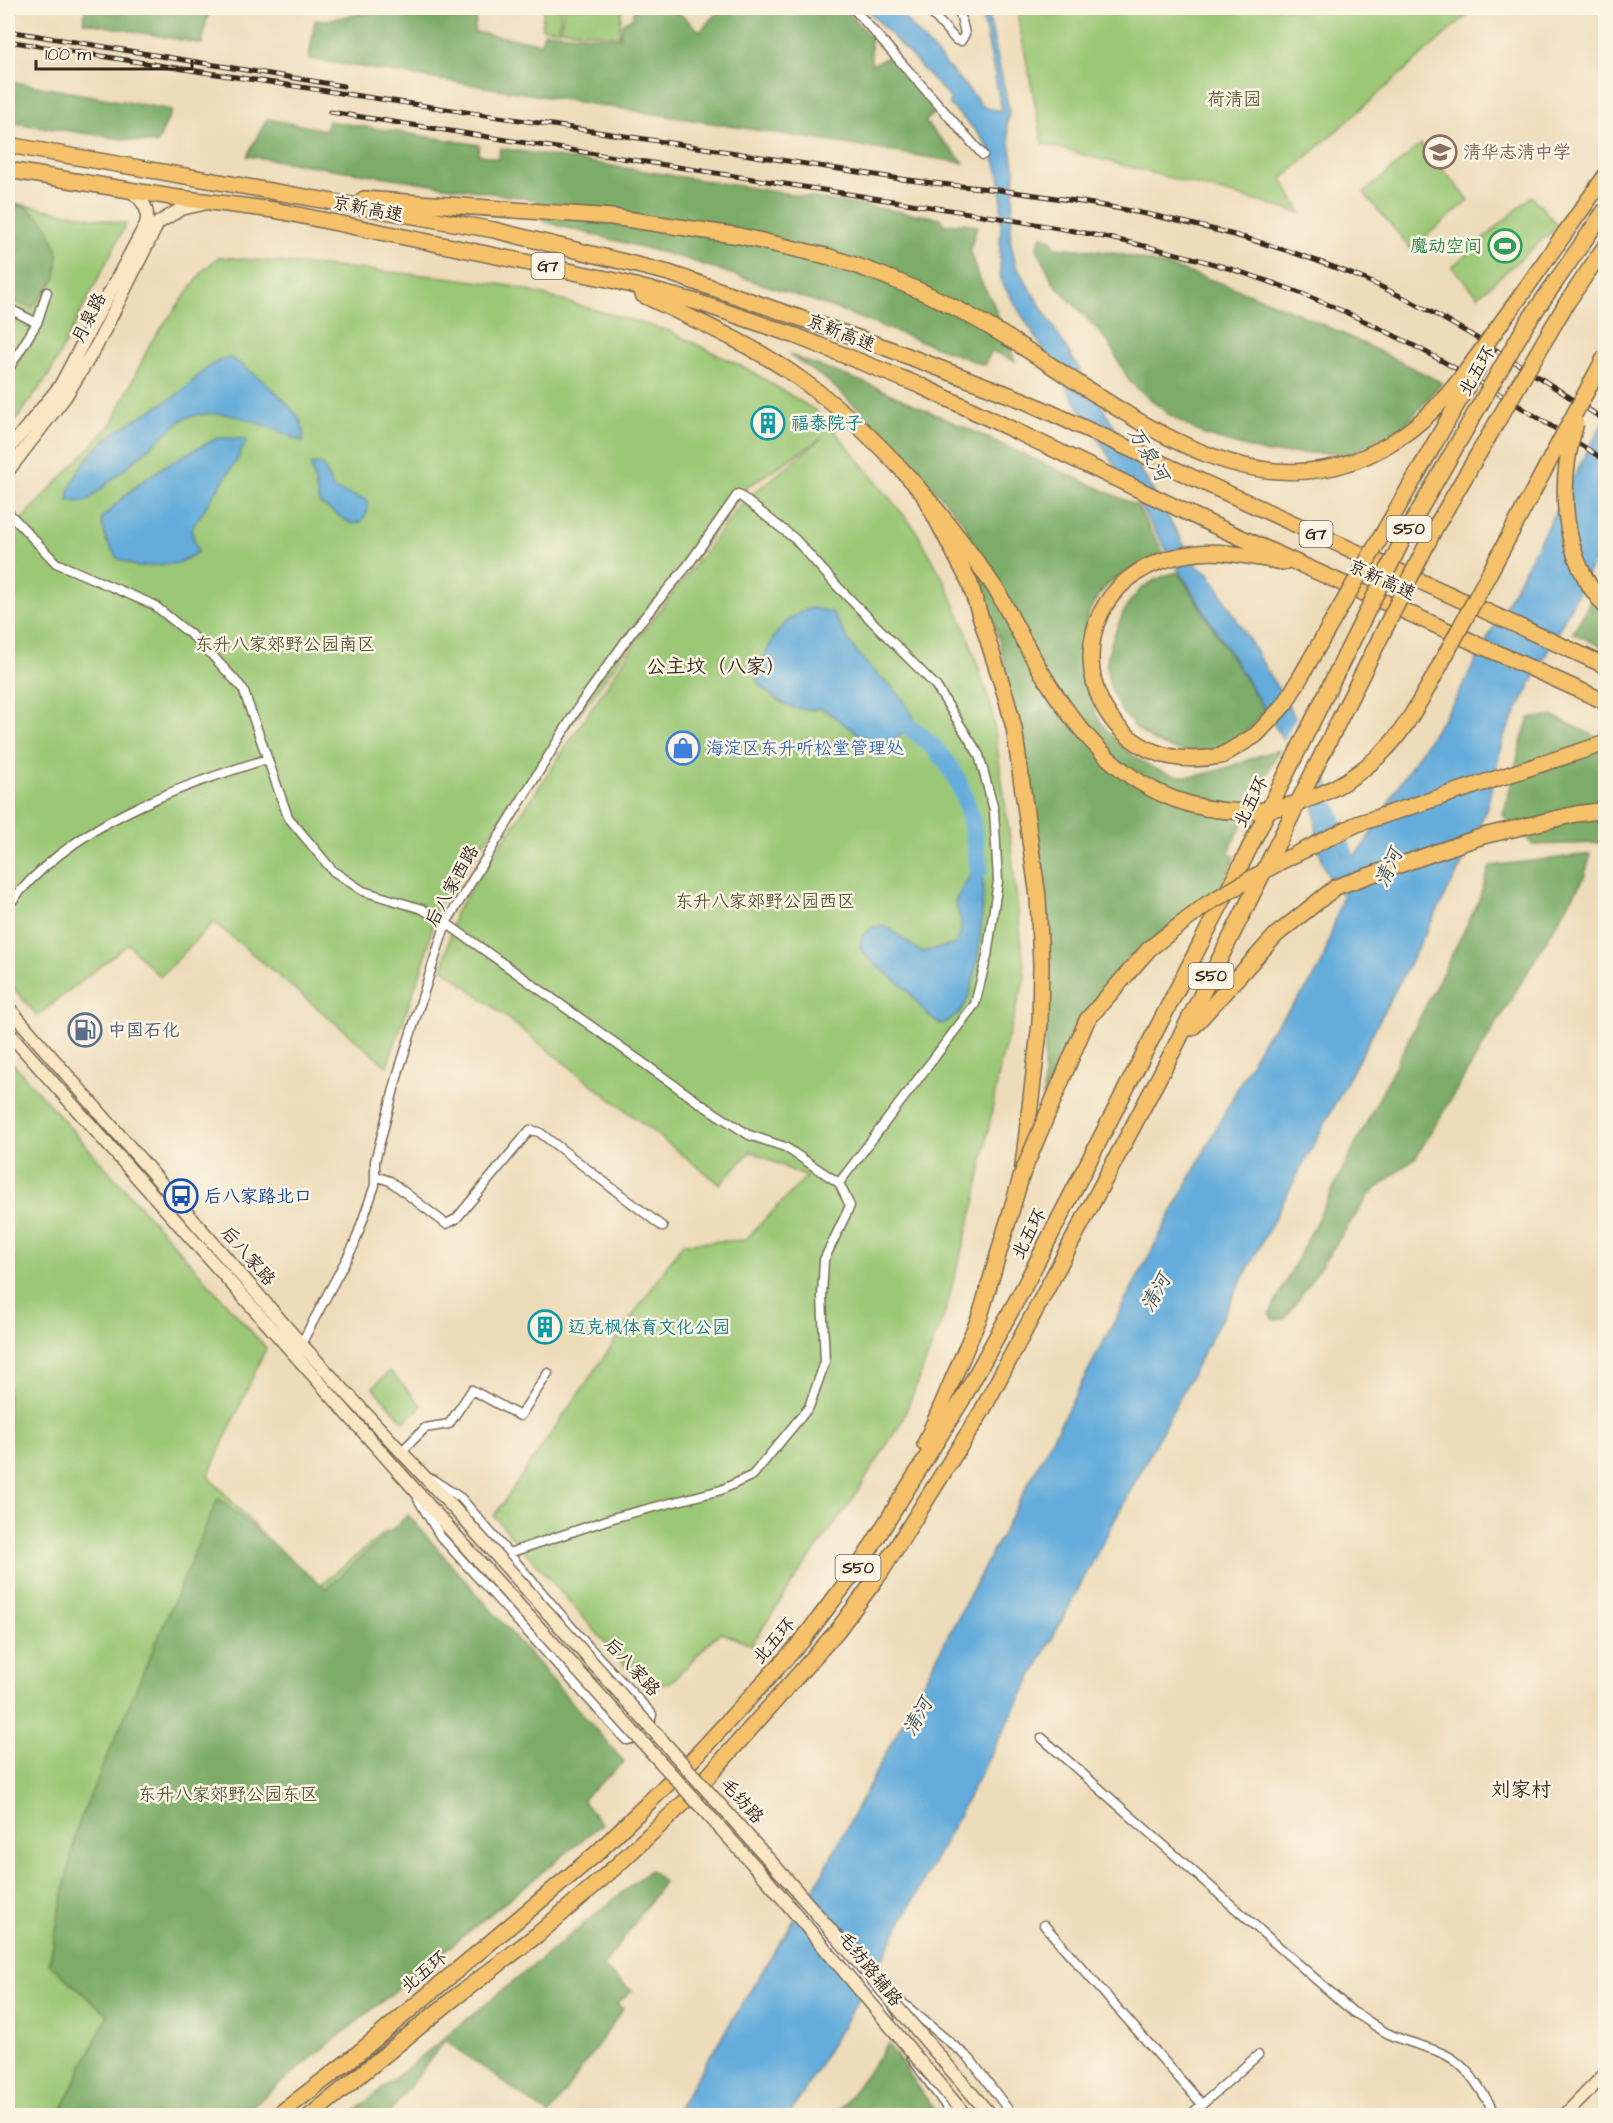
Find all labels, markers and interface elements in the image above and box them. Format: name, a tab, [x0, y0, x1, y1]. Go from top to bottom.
scale bar	[36, 33, 192, 71]
text: 100 m	[45, 42, 91, 67]
park label: 荷清园	[1207, 87, 1261, 112]
school or university icon: 清华志清中学	[1422, 134, 1458, 170]
place label: 清华志清中学	[1463, 140, 1571, 165]
street label: 京新高速	[330, 190, 406, 228]
sports icon: 魔动空间	[1487, 228, 1523, 264]
place label: 魔动空间	[1410, 234, 1482, 259]
road number: G7	[532, 253, 564, 279]
street label: 月泉路	[66, 288, 112, 348]
street label: 京新高速	[803, 308, 879, 358]
street label: 北五环	[1453, 341, 1501, 401]
building icon: 福泰院子	[750, 405, 786, 441]
place label: 福泰院子	[791, 411, 863, 436]
water label: 万泉河	[1121, 421, 1177, 489]
road number: S50	[1386, 516, 1432, 542]
road number: G7	[1300, 521, 1332, 547]
street label: 京新高速	[1344, 553, 1420, 607]
park label: 东升八家郊野公园南区	[195, 632, 375, 657]
district label: 公主坟（八家）	[646, 653, 786, 681]
shop icon: 海淀区东升听松堂管理处	[665, 730, 701, 766]
place label: 海淀区东升听松堂管理处	[706, 736, 904, 761]
street label: 北五环	[1228, 772, 1274, 832]
street label: 后八家西路	[419, 841, 485, 931]
water label: 清河	[1368, 841, 1411, 892]
park label: 东升八家郊野公园西区	[675, 889, 855, 914]
road number: S50	[1188, 963, 1234, 989]
fuel station icon: 中国石化	[67, 1012, 103, 1048]
place label: 中国石化	[108, 1018, 180, 1043]
bus stop icon: 后八家路北口	[163, 1178, 199, 1214]
place label: 后八家路北口	[204, 1184, 312, 1209]
street label: 北五环	[1006, 1204, 1052, 1264]
street label: 后八家路	[215, 1221, 281, 1291]
water label: 清河	[1134, 1266, 1179, 1317]
building icon: 迈克枫体育文化公园	[527, 1309, 563, 1345]
place label: 迈克枫体育文化公园	[568, 1315, 730, 1340]
road number: S50	[836, 1555, 880, 1581]
street label: 北五环	[747, 1612, 801, 1670]
street label: 后八家路	[598, 1632, 666, 1702]
water label: 清河	[896, 1690, 941, 1741]
street label: 毛纺路	[715, 1773, 769, 1829]
district label: 刘家村	[1491, 1776, 1551, 1804]
park label: 东升八家郊野公园东区	[138, 1782, 318, 1807]
street label: 毛纺路辅路	[832, 1926, 908, 2012]
street label: 北五环	[395, 1945, 453, 1999]

